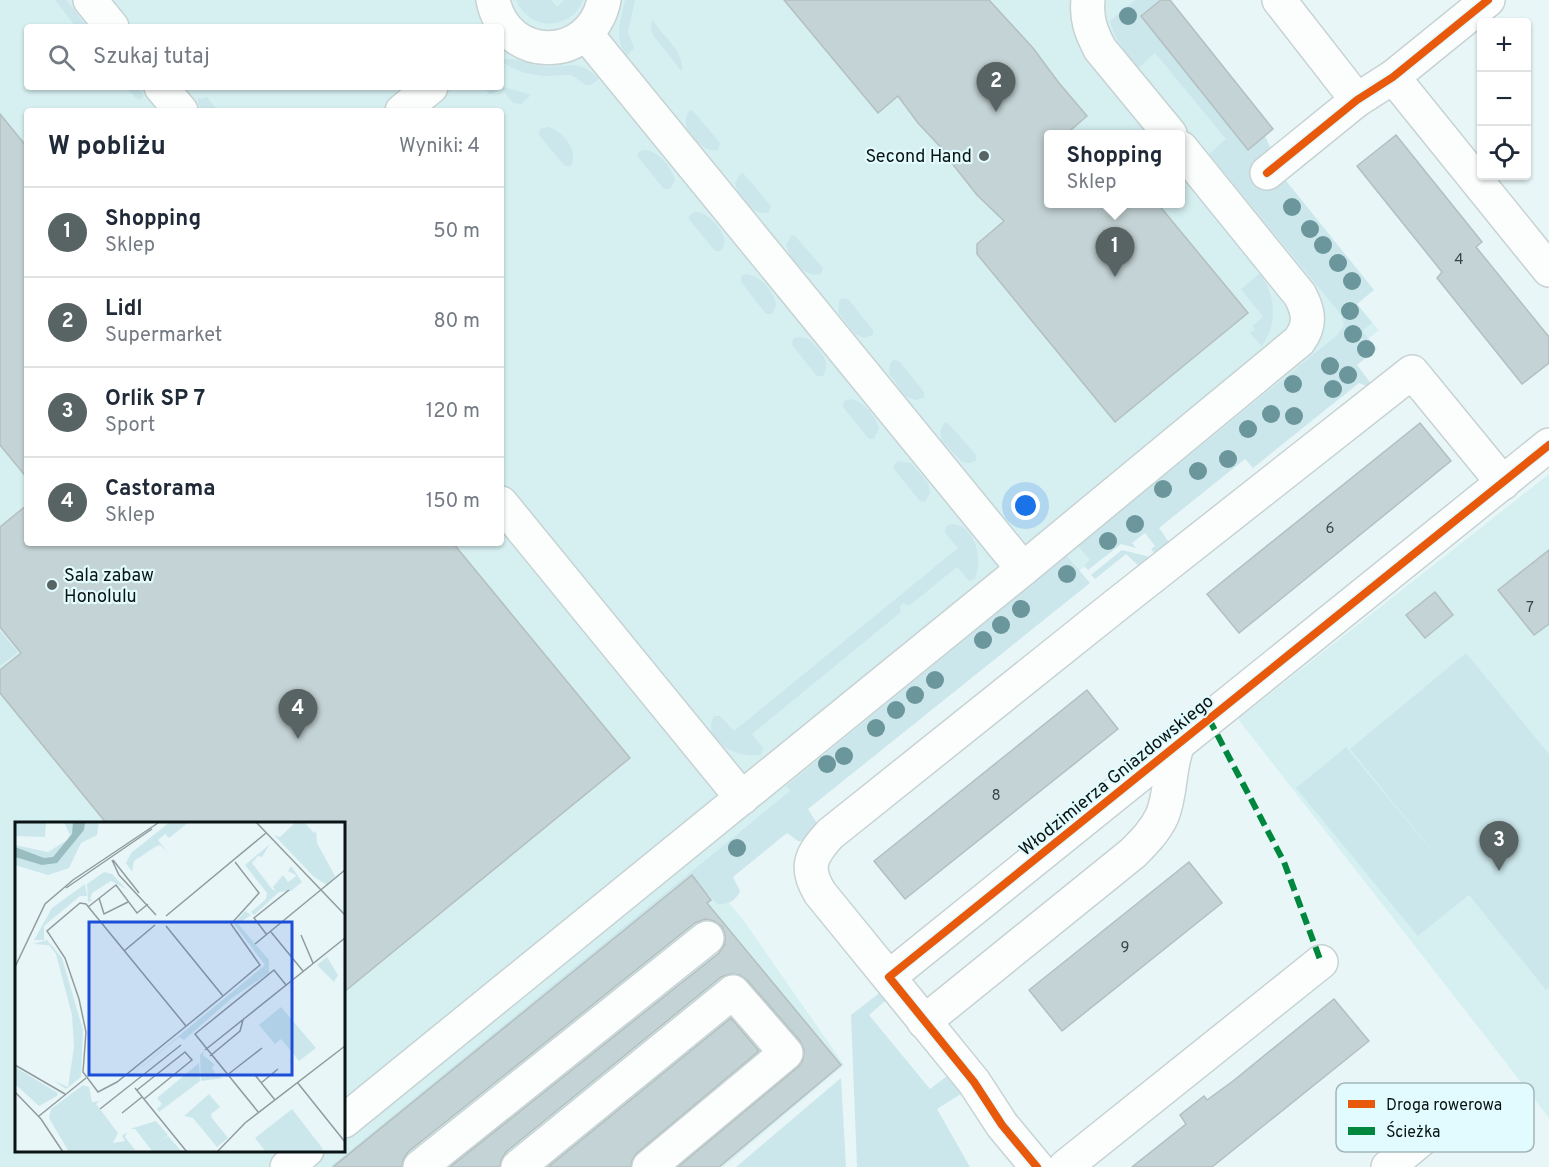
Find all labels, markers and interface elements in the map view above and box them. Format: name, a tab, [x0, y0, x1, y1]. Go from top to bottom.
map controls	[1477, 18, 1531, 180]
button: +	[1477, 18, 1531, 72]
search box	[24, 24, 504, 90]
icon: search	[45, 41, 78, 74]
text: Szukaj tutaj	[93, 44, 210, 71]
pin: 2	[976, 63, 1016, 112]
button: −	[1477, 72, 1531, 126]
button: locate	[1477, 126, 1531, 180]
popup	[1044, 130, 1185, 208]
text: W pobliżu	[48, 131, 166, 164]
text: Wyniki: 4	[399, 134, 480, 160]
text: Shopping	[1066, 143, 1163, 170]
place label: Second Hand	[865, 146, 972, 169]
marker: Second Hand	[977, 149, 991, 163]
text: Sklep	[1066, 170, 1117, 196]
text: Shopping	[105, 206, 201, 233]
text: 1	[64, 219, 72, 245]
text: 50 m	[433, 219, 480, 245]
pin: 1	[1096, 228, 1134, 277]
text: Sklep	[105, 233, 155, 259]
house number: 4	[1454, 251, 1464, 270]
text: Lidl	[105, 296, 143, 323]
text: 2	[61, 309, 74, 335]
text: 80 m	[434, 309, 480, 335]
text: Supermarket	[105, 323, 222, 349]
text: Orlik SP 7	[105, 386, 205, 413]
text: 3	[62, 399, 74, 425]
text: 120 m	[426, 399, 480, 425]
text: Sport	[105, 413, 155, 439]
text: Castorama	[105, 476, 215, 503]
text: 4	[61, 489, 74, 515]
text: 150 m	[426, 489, 480, 515]
your location	[1011, 491, 1040, 520]
text: Sklep	[105, 503, 155, 529]
house number: 6	[1326, 520, 1335, 539]
place label: Sala zabaw Honolulu	[64, 565, 154, 609]
marker: Sala zabaw Honolulu	[45, 578, 59, 592]
house number: 7	[1526, 599, 1534, 618]
pin: 4	[278, 690, 318, 739]
street label: Włodzimierza Gniazdowskiego	[1015, 690, 1219, 862]
house number: 8	[991, 787, 1001, 806]
inset map	[15, 822, 345, 1152]
pin: 3	[1480, 822, 1518, 871]
house number: 9	[1121, 939, 1129, 958]
legend	[1336, 1083, 1534, 1152]
text: Droga rowerowa	[1386, 1096, 1502, 1116]
text: Ścieżka	[1386, 1121, 1440, 1143]

